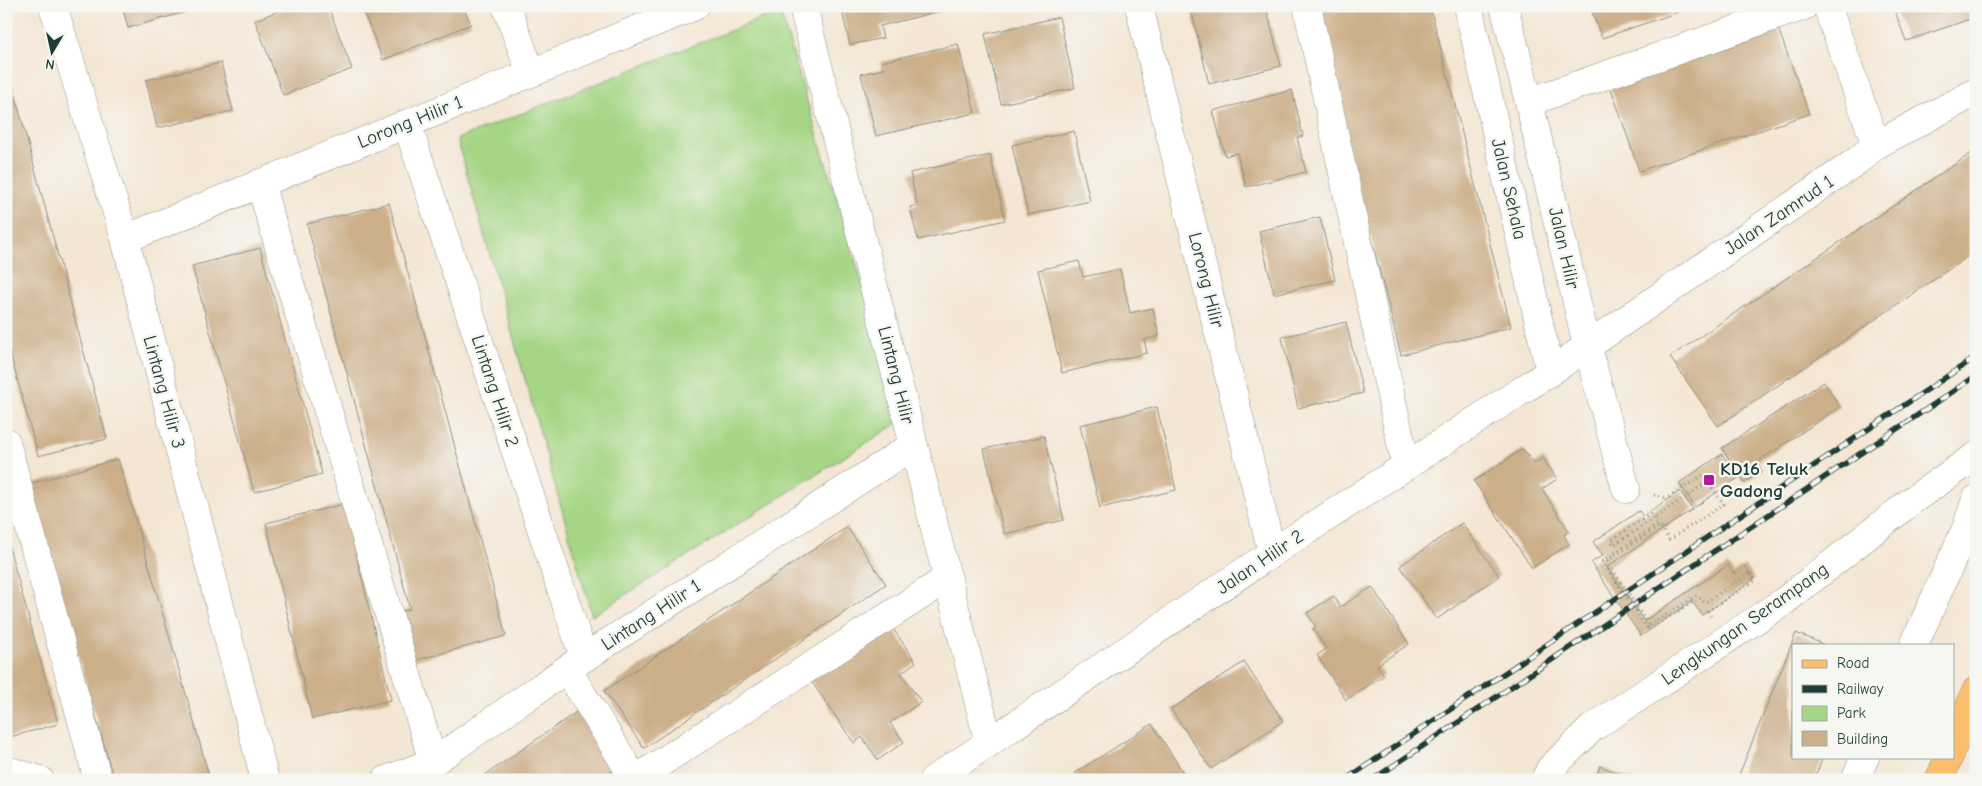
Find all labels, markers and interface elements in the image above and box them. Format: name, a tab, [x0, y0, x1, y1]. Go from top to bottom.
north arrow	[28, 28, 78, 78]
text: N	[44, 55, 56, 73]
street label: Lorong Hilir 1	[354, 91, 466, 153]
street label: Jalan Sehala	[1487, 136, 1531, 242]
street label: Jalan Zamrud 1	[1720, 170, 1838, 260]
street label: Jalan Hilir	[1544, 205, 1584, 292]
street label: Lorong Hilir	[1184, 230, 1229, 330]
street label: Lintang Hilir	[873, 324, 919, 427]
street label: Lintang Hilir 2	[467, 332, 523, 450]
street label: Lintang Hilir 3	[138, 333, 190, 451]
place label: KD16 Teluk Gadong	[1720, 458, 1809, 502]
marker: KD16 Teluk Gadong	[1702, 473, 1716, 487]
street label: Jalan Hilir 2	[1213, 525, 1307, 599]
street label: Lengkungan Serampang	[1657, 558, 1833, 690]
street label: Lintang Hilir 1	[597, 575, 705, 655]
legend	[1792, 644, 1954, 758]
text: Road	[1837, 654, 1869, 672]
text: Railway	[1837, 680, 1884, 698]
text: Park	[1837, 704, 1866, 722]
text: Building	[1837, 730, 1888, 748]

